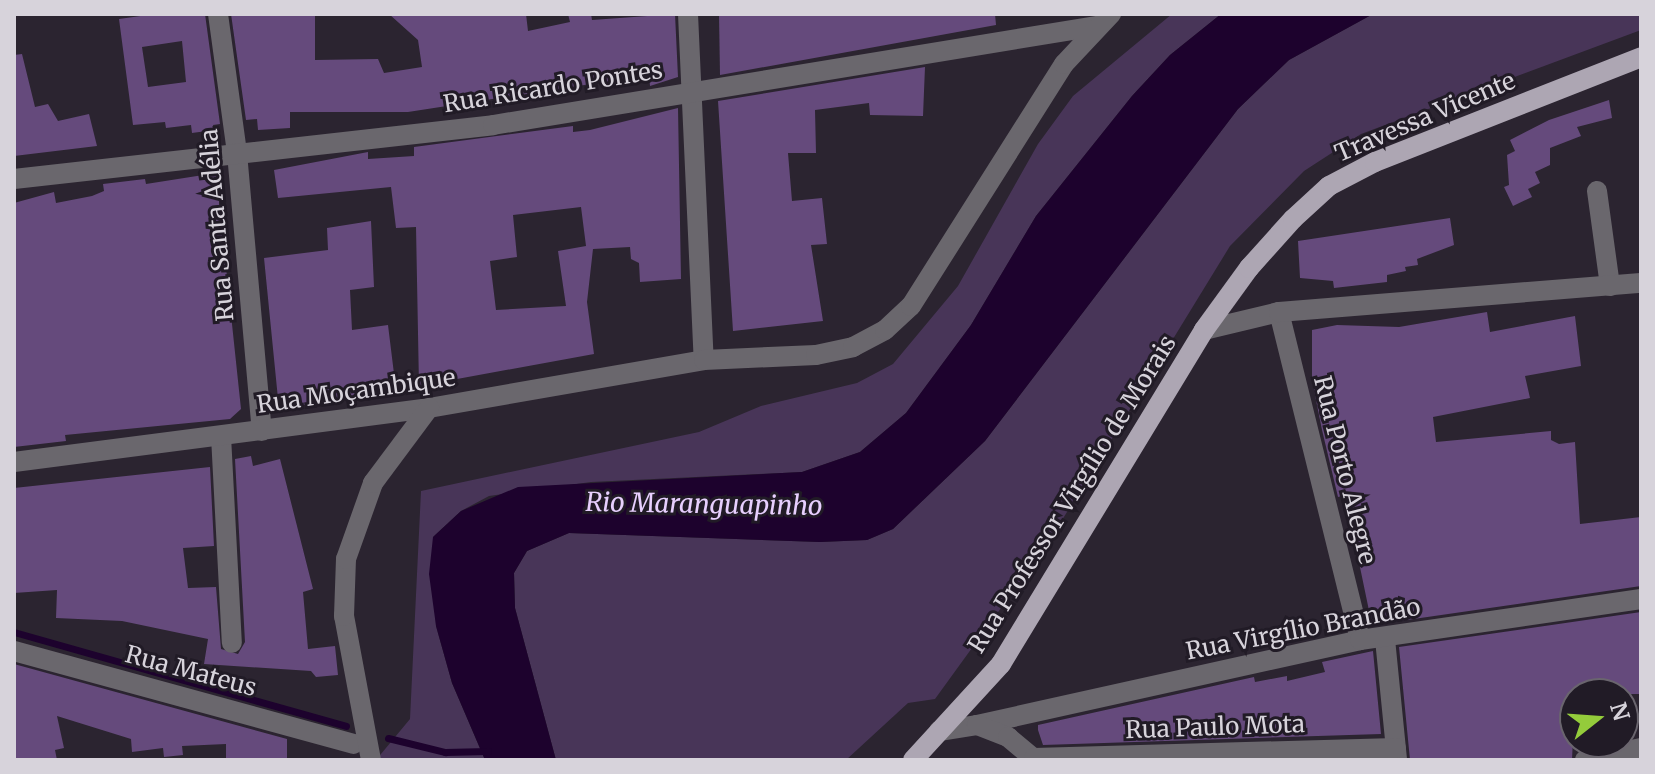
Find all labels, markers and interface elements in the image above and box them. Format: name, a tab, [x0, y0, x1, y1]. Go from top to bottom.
street label: Rua Ricardo Pontes	[441, 55, 665, 119]
street label: Travessa Vicente	[1330, 66, 1520, 168]
street label: Rua Santa Adélia	[194, 128, 240, 322]
street label: Rua Professor Virgílio de Morais	[962, 330, 1182, 658]
street label: Rua Moçambique	[255, 363, 457, 419]
street label: Rua Porto Alegre	[1308, 373, 1382, 567]
water label: Rio Maranguapinho	[585, 486, 823, 522]
street label: Rua Virgílio Brandão	[1183, 592, 1423, 666]
street label: Rua Mateus	[122, 640, 260, 702]
north arrow	[1559, 678, 1639, 758]
text: N	[1604, 699, 1636, 724]
street label: Rua Paulo Mota	[1125, 709, 1305, 745]

